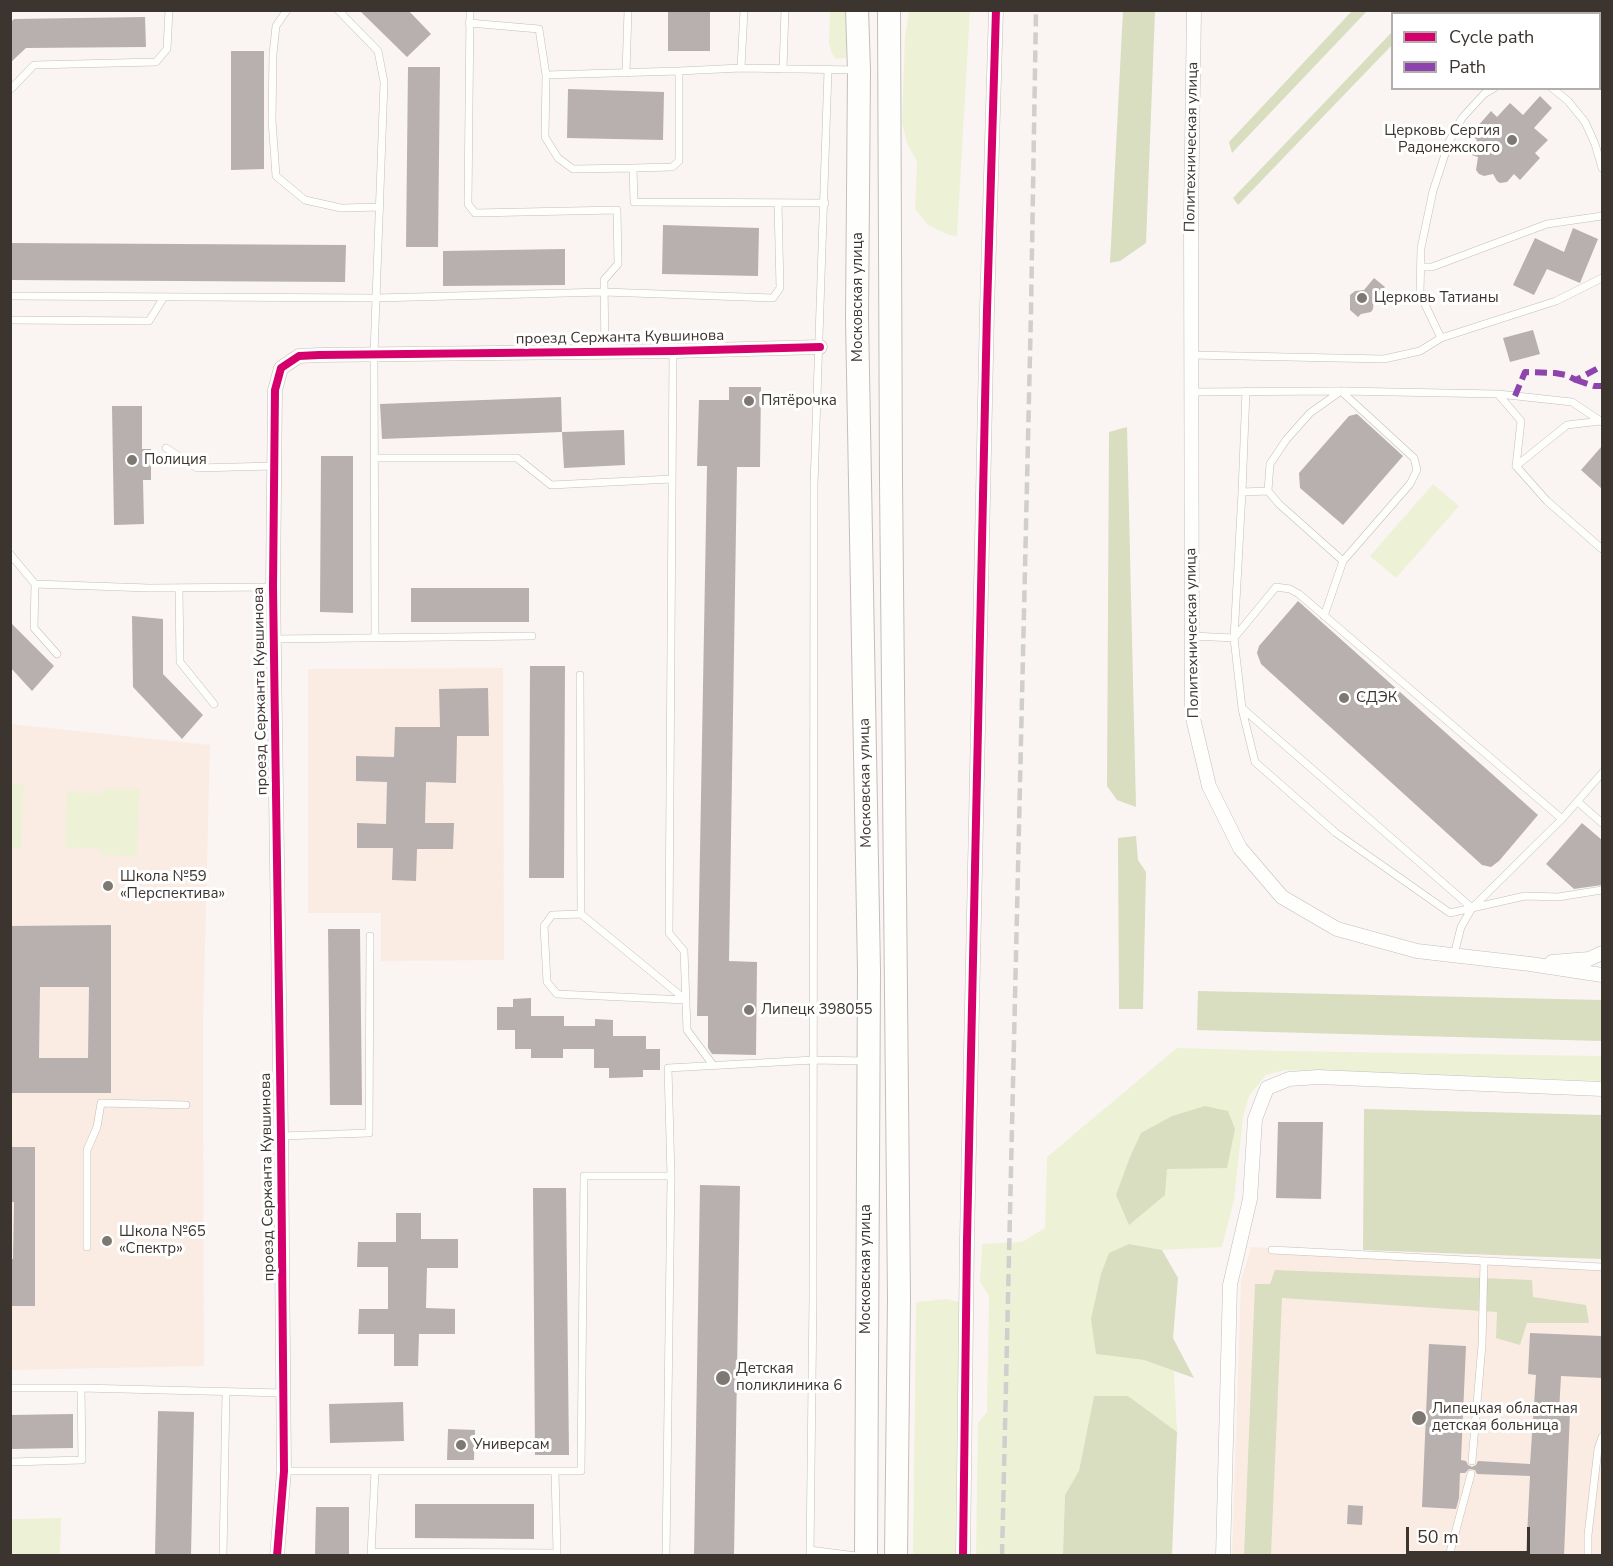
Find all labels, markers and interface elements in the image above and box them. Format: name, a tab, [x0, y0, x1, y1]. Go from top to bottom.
legend	[1391, 12, 1601, 90]
text: Cycle path	[1449, 25, 1534, 49]
text: Path	[1449, 55, 1486, 79]
street label: Политехническая улица	[1182, 62, 1202, 232]
place label: Церковь Сергия Радонежского	[1384, 122, 1500, 157]
marker: Церковь Сергия Радонежского	[1505, 133, 1519, 147]
street label: Московская улица	[849, 232, 867, 362]
place label: Церковь Татианы	[1374, 289, 1499, 307]
marker: Церковь Татианы	[1355, 291, 1369, 305]
street label: проезд Сержанта Кувшинова	[516, 327, 724, 349]
place label: Пятёрочка	[761, 392, 837, 410]
marker: Пятёрочка	[742, 394, 756, 408]
place label: Полиция	[144, 451, 207, 469]
marker: Полиция	[125, 453, 139, 467]
street label: Политехническая улица	[1183, 548, 1203, 718]
street label: проезд Сержанта Кувшинова	[250, 587, 272, 795]
place label: СДЭК	[1356, 689, 1397, 707]
marker: СДЭК	[1337, 691, 1351, 705]
street label: Московская улица	[856, 718, 876, 848]
place label: Школа №59 «Перспектива»	[120, 868, 225, 903]
marker: Школа №59 «Перспектива»	[101, 879, 115, 893]
place label: Липецк 398055	[761, 1001, 872, 1019]
marker: Липецк 398055	[742, 1003, 756, 1017]
street label: проезд Сержанта Кувшинова	[257, 1073, 279, 1281]
street label: Московская улица	[857, 1204, 875, 1334]
place label: Школа №65 «Спектр»	[119, 1223, 206, 1258]
marker: Школа №65 «Спектр»	[100, 1234, 114, 1248]
place label: Детская поликлиника 6	[736, 1360, 842, 1395]
marker: Детская поликлиника 6	[714, 1369, 732, 1387]
place label: Липецкая областная детская больница	[1432, 1400, 1578, 1435]
marker: Липецкая областная детская больница	[1410, 1409, 1428, 1427]
place label: Универсам	[473, 1436, 550, 1454]
marker: Универсам	[454, 1438, 468, 1452]
scale bar	[1409, 1515, 1534, 1553]
text: 50 m	[1417, 1525, 1459, 1549]

